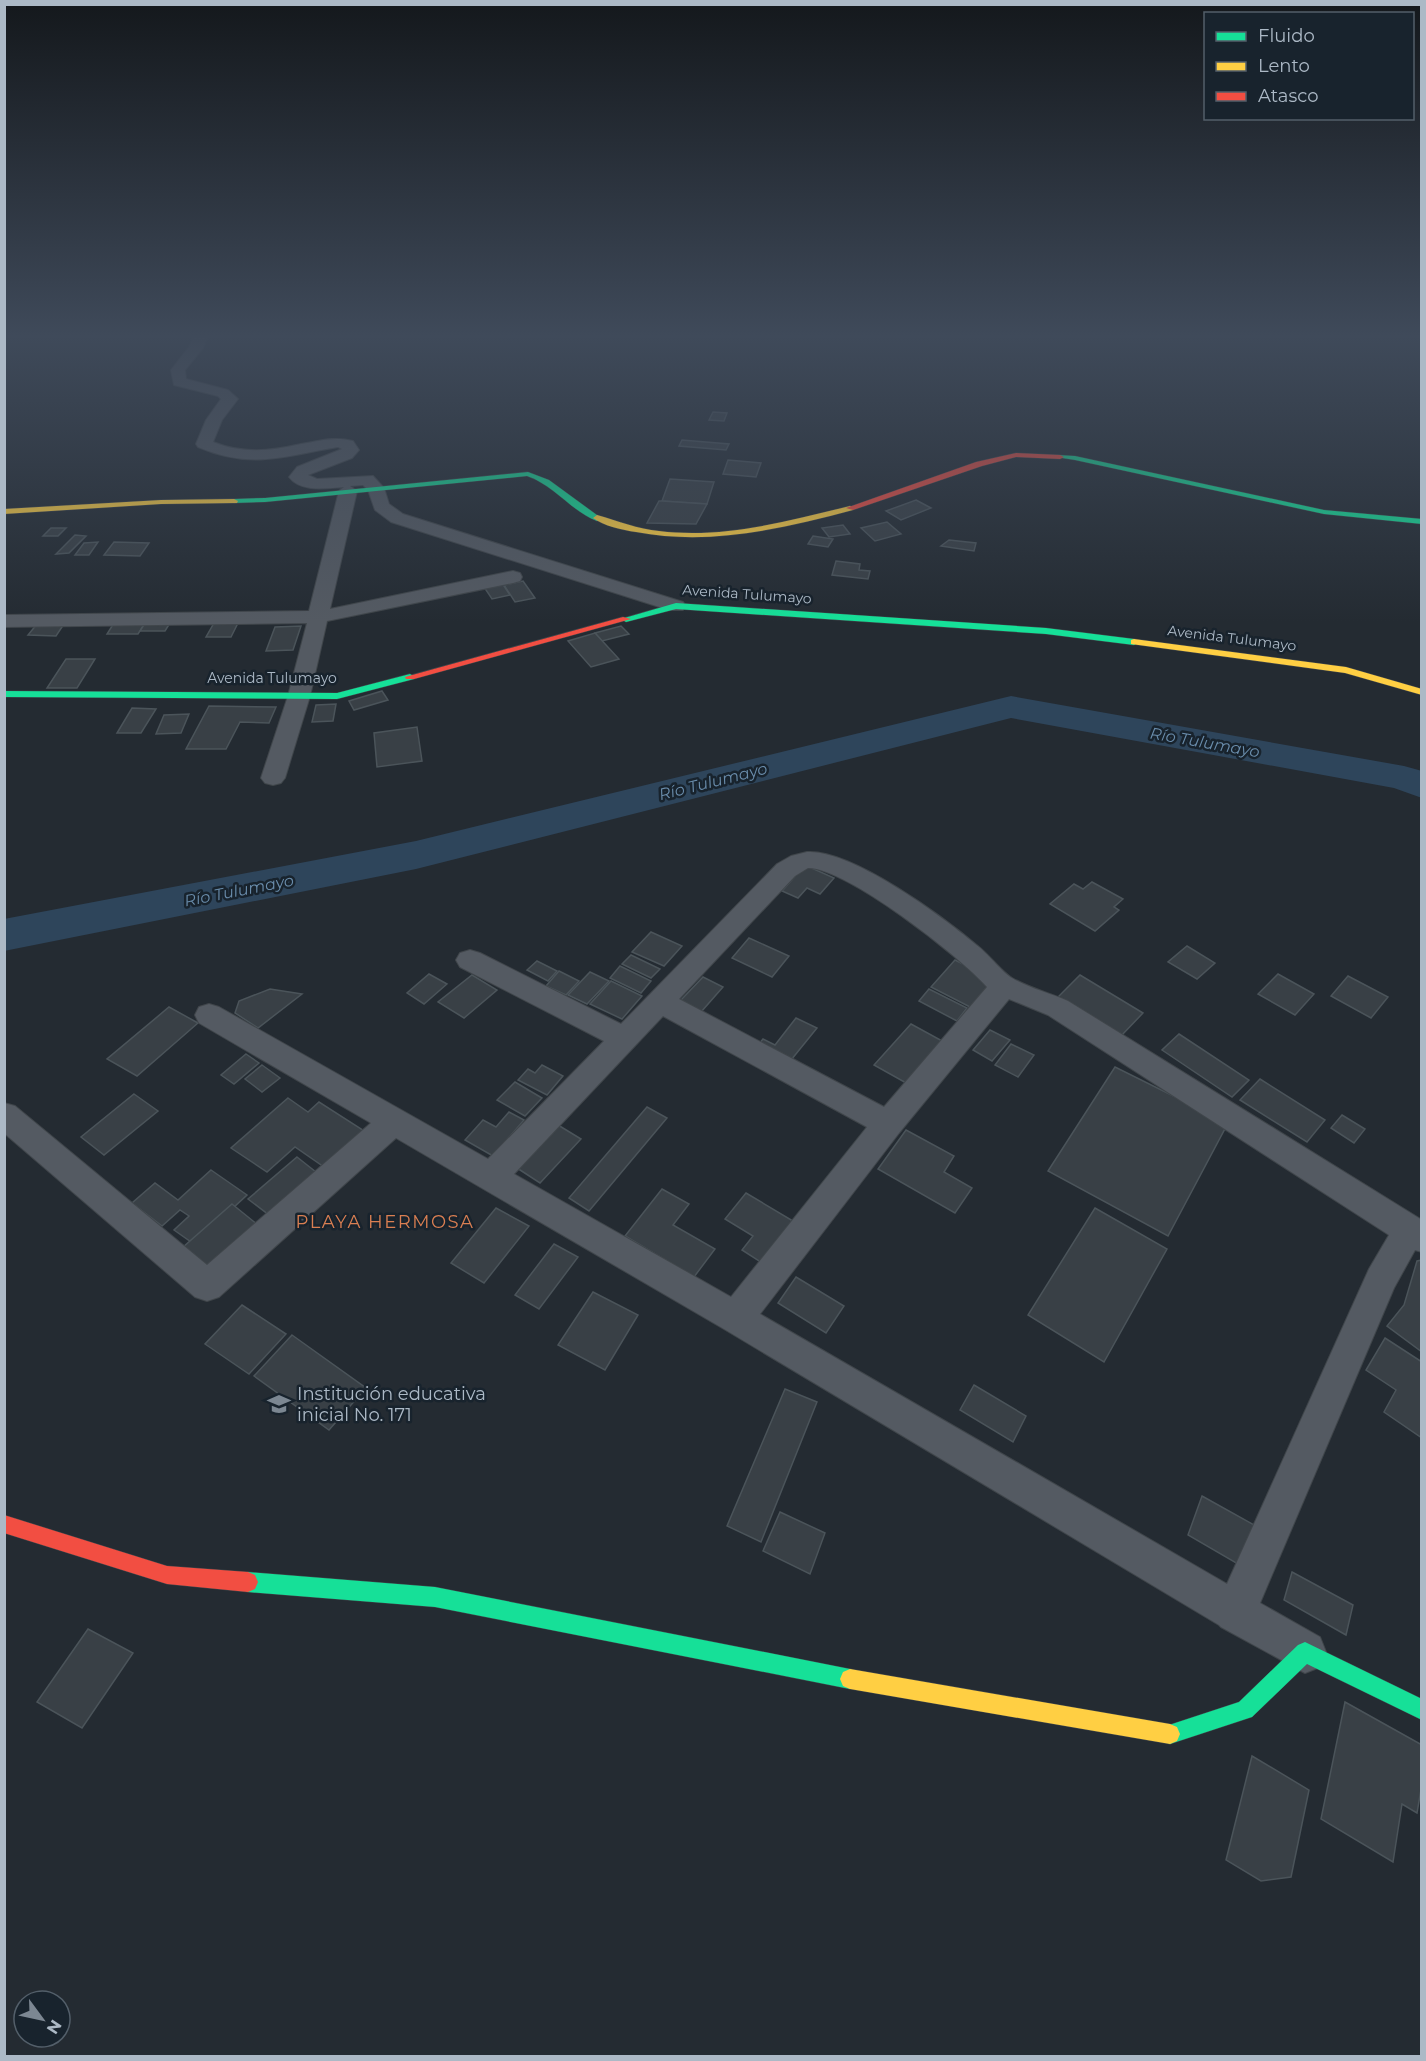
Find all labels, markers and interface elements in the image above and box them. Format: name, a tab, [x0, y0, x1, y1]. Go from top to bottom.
legend	[1204, 12, 1414, 120]
text: Fluido	[1258, 25, 1315, 47]
text: Lento	[1258, 55, 1310, 77]
text: Atasco	[1258, 85, 1318, 107]
street label: Avenida Tulumayo	[682, 581, 812, 608]
street label: Avenida Tulumayo	[1167, 621, 1298, 655]
street label: Avenida Tulumayo	[207, 669, 337, 687]
water label: Río Tulumayo	[1149, 723, 1261, 761]
water label: Río Tulumayo	[657, 759, 769, 804]
water label: Río Tulumayo	[183, 871, 295, 910]
district label: PLAYA HERMOSA	[295, 1211, 475, 1233]
place label: Institución educativa inicial No. 171	[297, 1383, 486, 1426]
school or university icon: Institución educativa inicial No. 171	[266, 1391, 292, 1417]
north arrow	[12, 1989, 72, 2049]
text: N	[43, 2016, 66, 2037]

